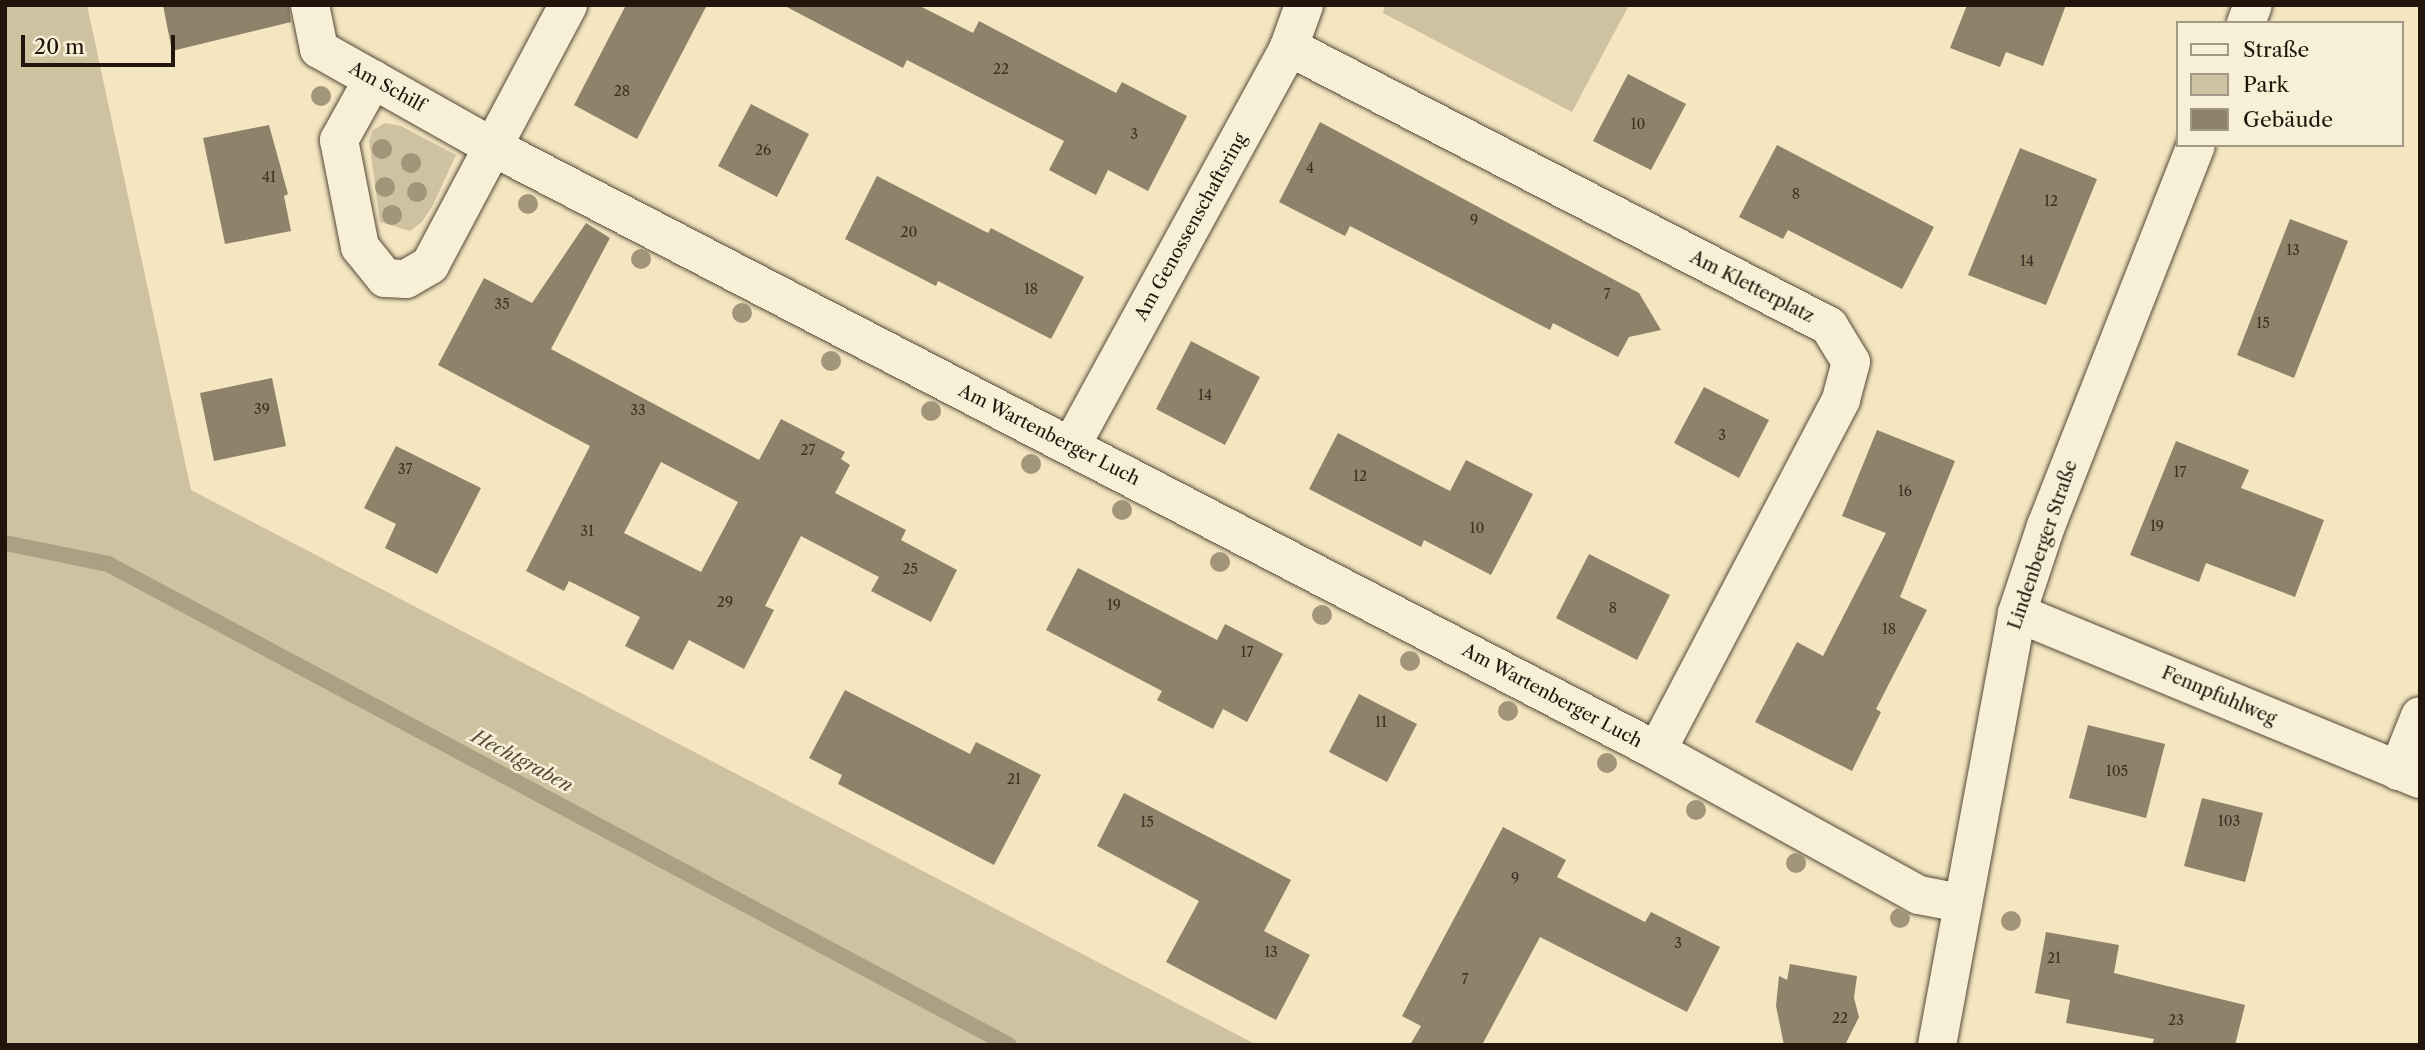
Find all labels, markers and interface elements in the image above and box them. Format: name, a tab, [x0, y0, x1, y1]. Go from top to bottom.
scale bar	[24, 21, 178, 65]
legend	[2176, 21, 2404, 147]
text: 20 m	[34, 34, 85, 59]
text: Straße	[2243, 37, 2309, 62]
street label: Am Schilf	[345, 57, 429, 117]
house number: 22	[993, 61, 1009, 77]
text: Park	[2243, 72, 2289, 97]
house number: 28	[614, 83, 630, 99]
text: Gebäude	[2243, 107, 2333, 132]
house number: 10	[1631, 116, 1645, 132]
house number: 3	[1130, 126, 1138, 142]
street label: Am Genossenschaftsring	[1130, 130, 1252, 324]
house number: 26	[755, 142, 771, 158]
house number: 4	[1306, 160, 1314, 176]
house number: 41	[262, 169, 276, 185]
house number: 8	[1792, 186, 1800, 202]
house number: 12	[2044, 193, 2058, 209]
house number: 9	[1470, 212, 1478, 228]
house number: 20	[901, 224, 917, 240]
house number: 13	[2286, 242, 2300, 258]
street label: Am Kletterplatz	[1686, 246, 1818, 328]
house number: 14	[2020, 253, 2034, 269]
house number: 18	[1024, 281, 1038, 297]
house number: 7	[1604, 286, 1610, 302]
house number: 35	[494, 296, 510, 312]
house number: 15	[2256, 315, 2270, 331]
street label: Am Wartenberger Luch	[954, 380, 1144, 490]
house number: 14	[1198, 387, 1212, 403]
house number: 39	[254, 401, 270, 417]
house number: 33	[630, 402, 646, 418]
house number: 3	[1718, 427, 1726, 443]
house number: 27	[801, 442, 815, 458]
street label: Lindenberger Straße	[2004, 457, 2082, 633]
house number: 37	[398, 461, 412, 477]
house number: 17	[2174, 464, 2186, 480]
house number: 12	[1353, 468, 1367, 484]
house number: 16	[1898, 483, 1912, 499]
house number: 19	[2150, 518, 2164, 534]
house number: 10	[1470, 520, 1484, 536]
house number: 31	[580, 523, 594, 539]
house number: 25	[902, 561, 918, 577]
house number: 29	[717, 594, 733, 610]
house number: 19	[1107, 597, 1121, 613]
house number: 8	[1609, 600, 1617, 616]
house number: 18	[1882, 621, 1896, 637]
street label: Am Wartenberger Luch	[1458, 639, 1646, 753]
house number: 17	[1241, 644, 1253, 660]
street label: Fennpfuhlweg	[2158, 662, 2280, 730]
house number: 11	[1375, 714, 1387, 730]
water label: Hechtgraben	[467, 725, 577, 797]
house number: 105	[2106, 763, 2128, 779]
house number: 21	[1007, 771, 1021, 787]
house number: 103	[2218, 813, 2240, 829]
house number: 15	[1140, 814, 1154, 830]
house number: 9	[1511, 870, 1519, 886]
house number: 3	[1674, 935, 1682, 951]
house number: 13	[1264, 944, 1278, 960]
house number: 21	[2047, 950, 2061, 966]
house number: 7	[1462, 971, 1468, 987]
house number: 22	[1832, 1010, 1848, 1026]
house number: 23	[2168, 1012, 2184, 1028]

